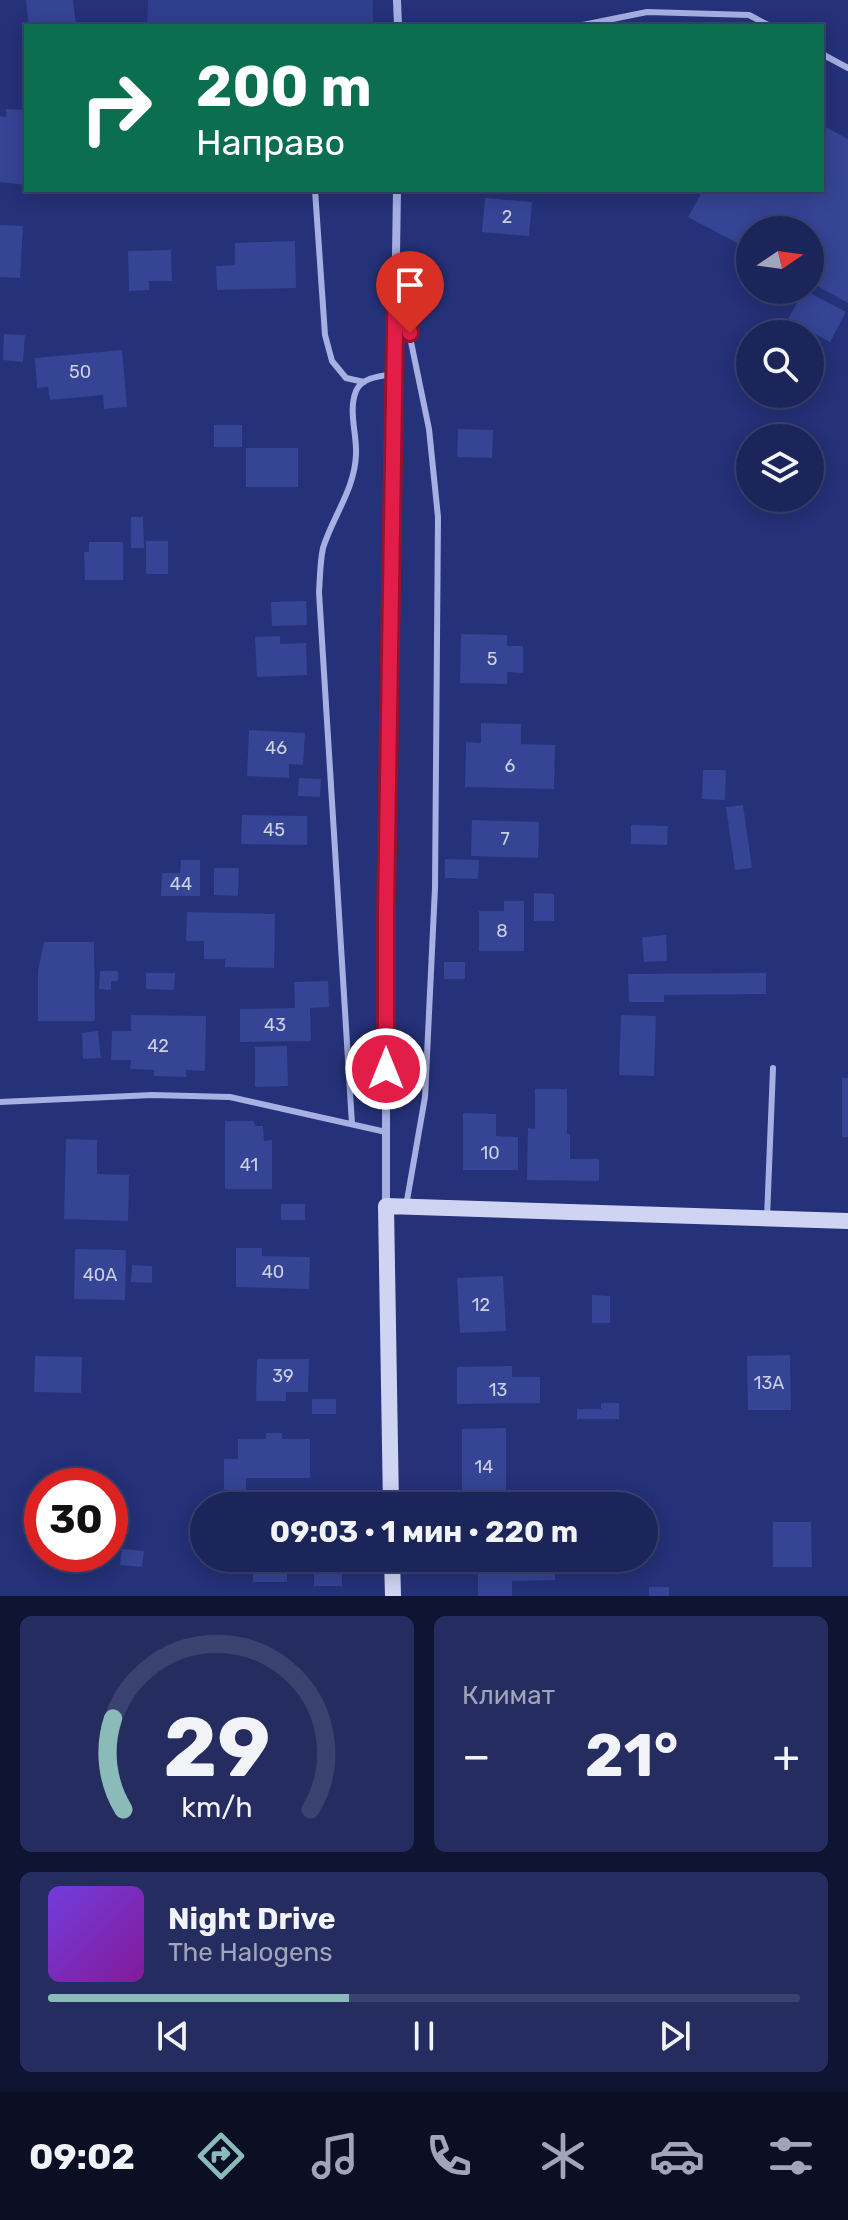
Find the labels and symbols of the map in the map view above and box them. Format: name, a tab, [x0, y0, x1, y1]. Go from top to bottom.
house number: 2	[502, 206, 512, 228]
north arrow	[736, 216, 824, 304]
pin	[376, 251, 444, 333]
house number: 50	[69, 361, 91, 383]
house number: 5	[487, 648, 497, 670]
house number: 46	[265, 737, 287, 759]
house number: 6	[505, 755, 516, 777]
house number: 45	[263, 819, 285, 841]
house number: 7	[500, 828, 510, 850]
house number: 44	[170, 873, 192, 895]
house number: 8	[496, 920, 508, 942]
house number: 43	[264, 1014, 286, 1036]
position arrow	[344, 1027, 428, 1111]
house number: 42	[147, 1035, 169, 1057]
house number: 10	[480, 1142, 500, 1164]
house number: 41	[240, 1154, 258, 1176]
house number: 40	[262, 1261, 284, 1283]
house number: 40А	[83, 1264, 117, 1286]
house number: 12	[472, 1294, 490, 1316]
house number: 39	[272, 1365, 294, 1387]
house number: 13А	[754, 1372, 784, 1394]
house number: 13	[489, 1379, 507, 1401]
house number: 14	[475, 1456, 493, 1478]
speed limit sign: 30	[24, 1468, 128, 1572]

